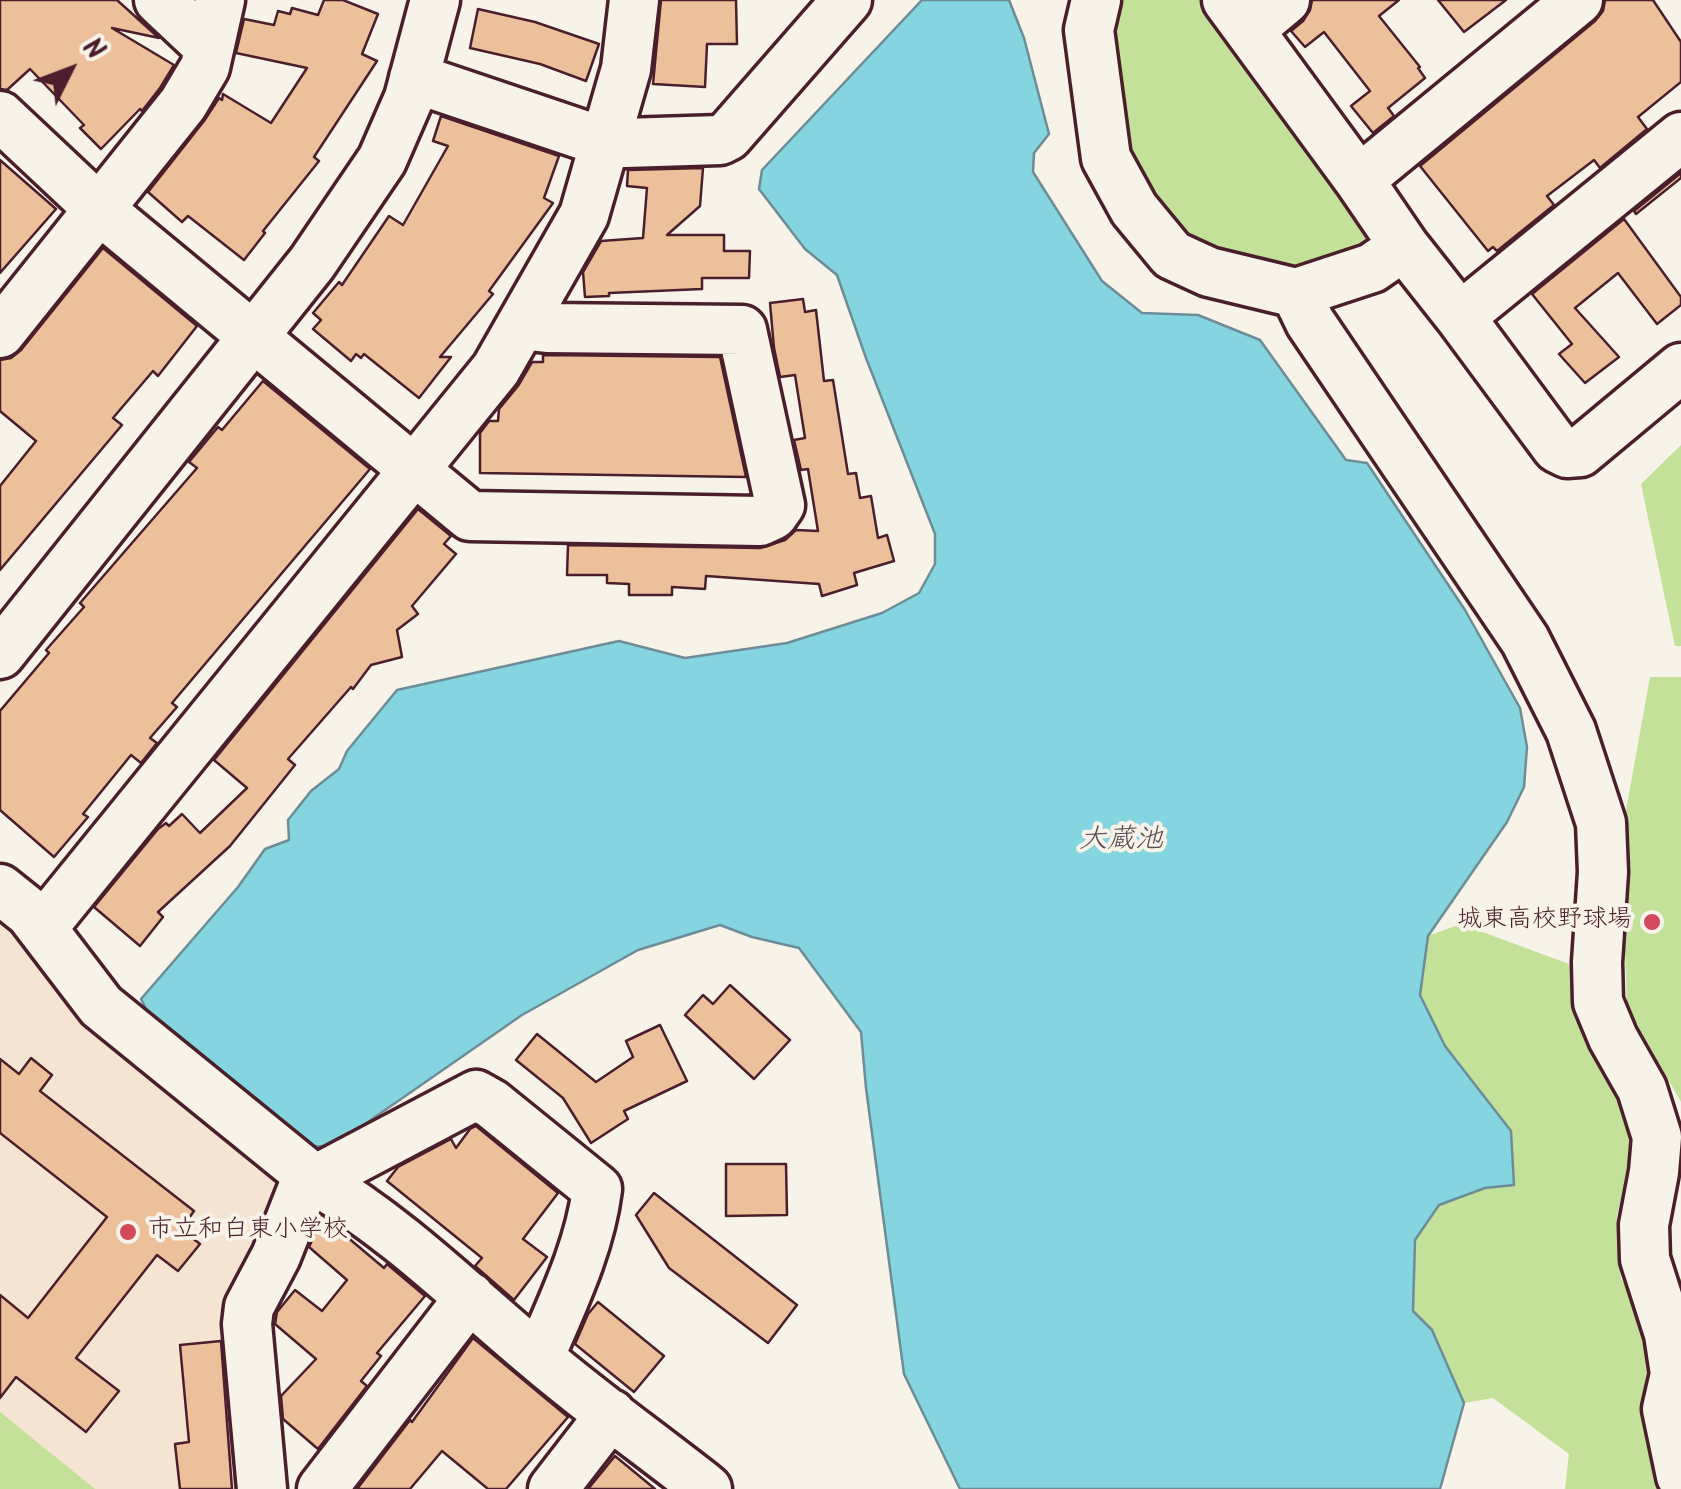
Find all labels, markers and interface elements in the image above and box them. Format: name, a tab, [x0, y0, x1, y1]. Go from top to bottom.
north arrow	[20, 20, 120, 120]
text: N	[70, 28, 115, 71]
water label: 大蔵池	[1079, 825, 1163, 859]
place label: 城東高校野球場	[1457, 907, 1632, 937]
marker: 城東高校野球場	[1641, 911, 1663, 933]
place label: 市立和白東小学校	[148, 1217, 348, 1247]
marker: 市立和白東小学校	[117, 1221, 139, 1243]

